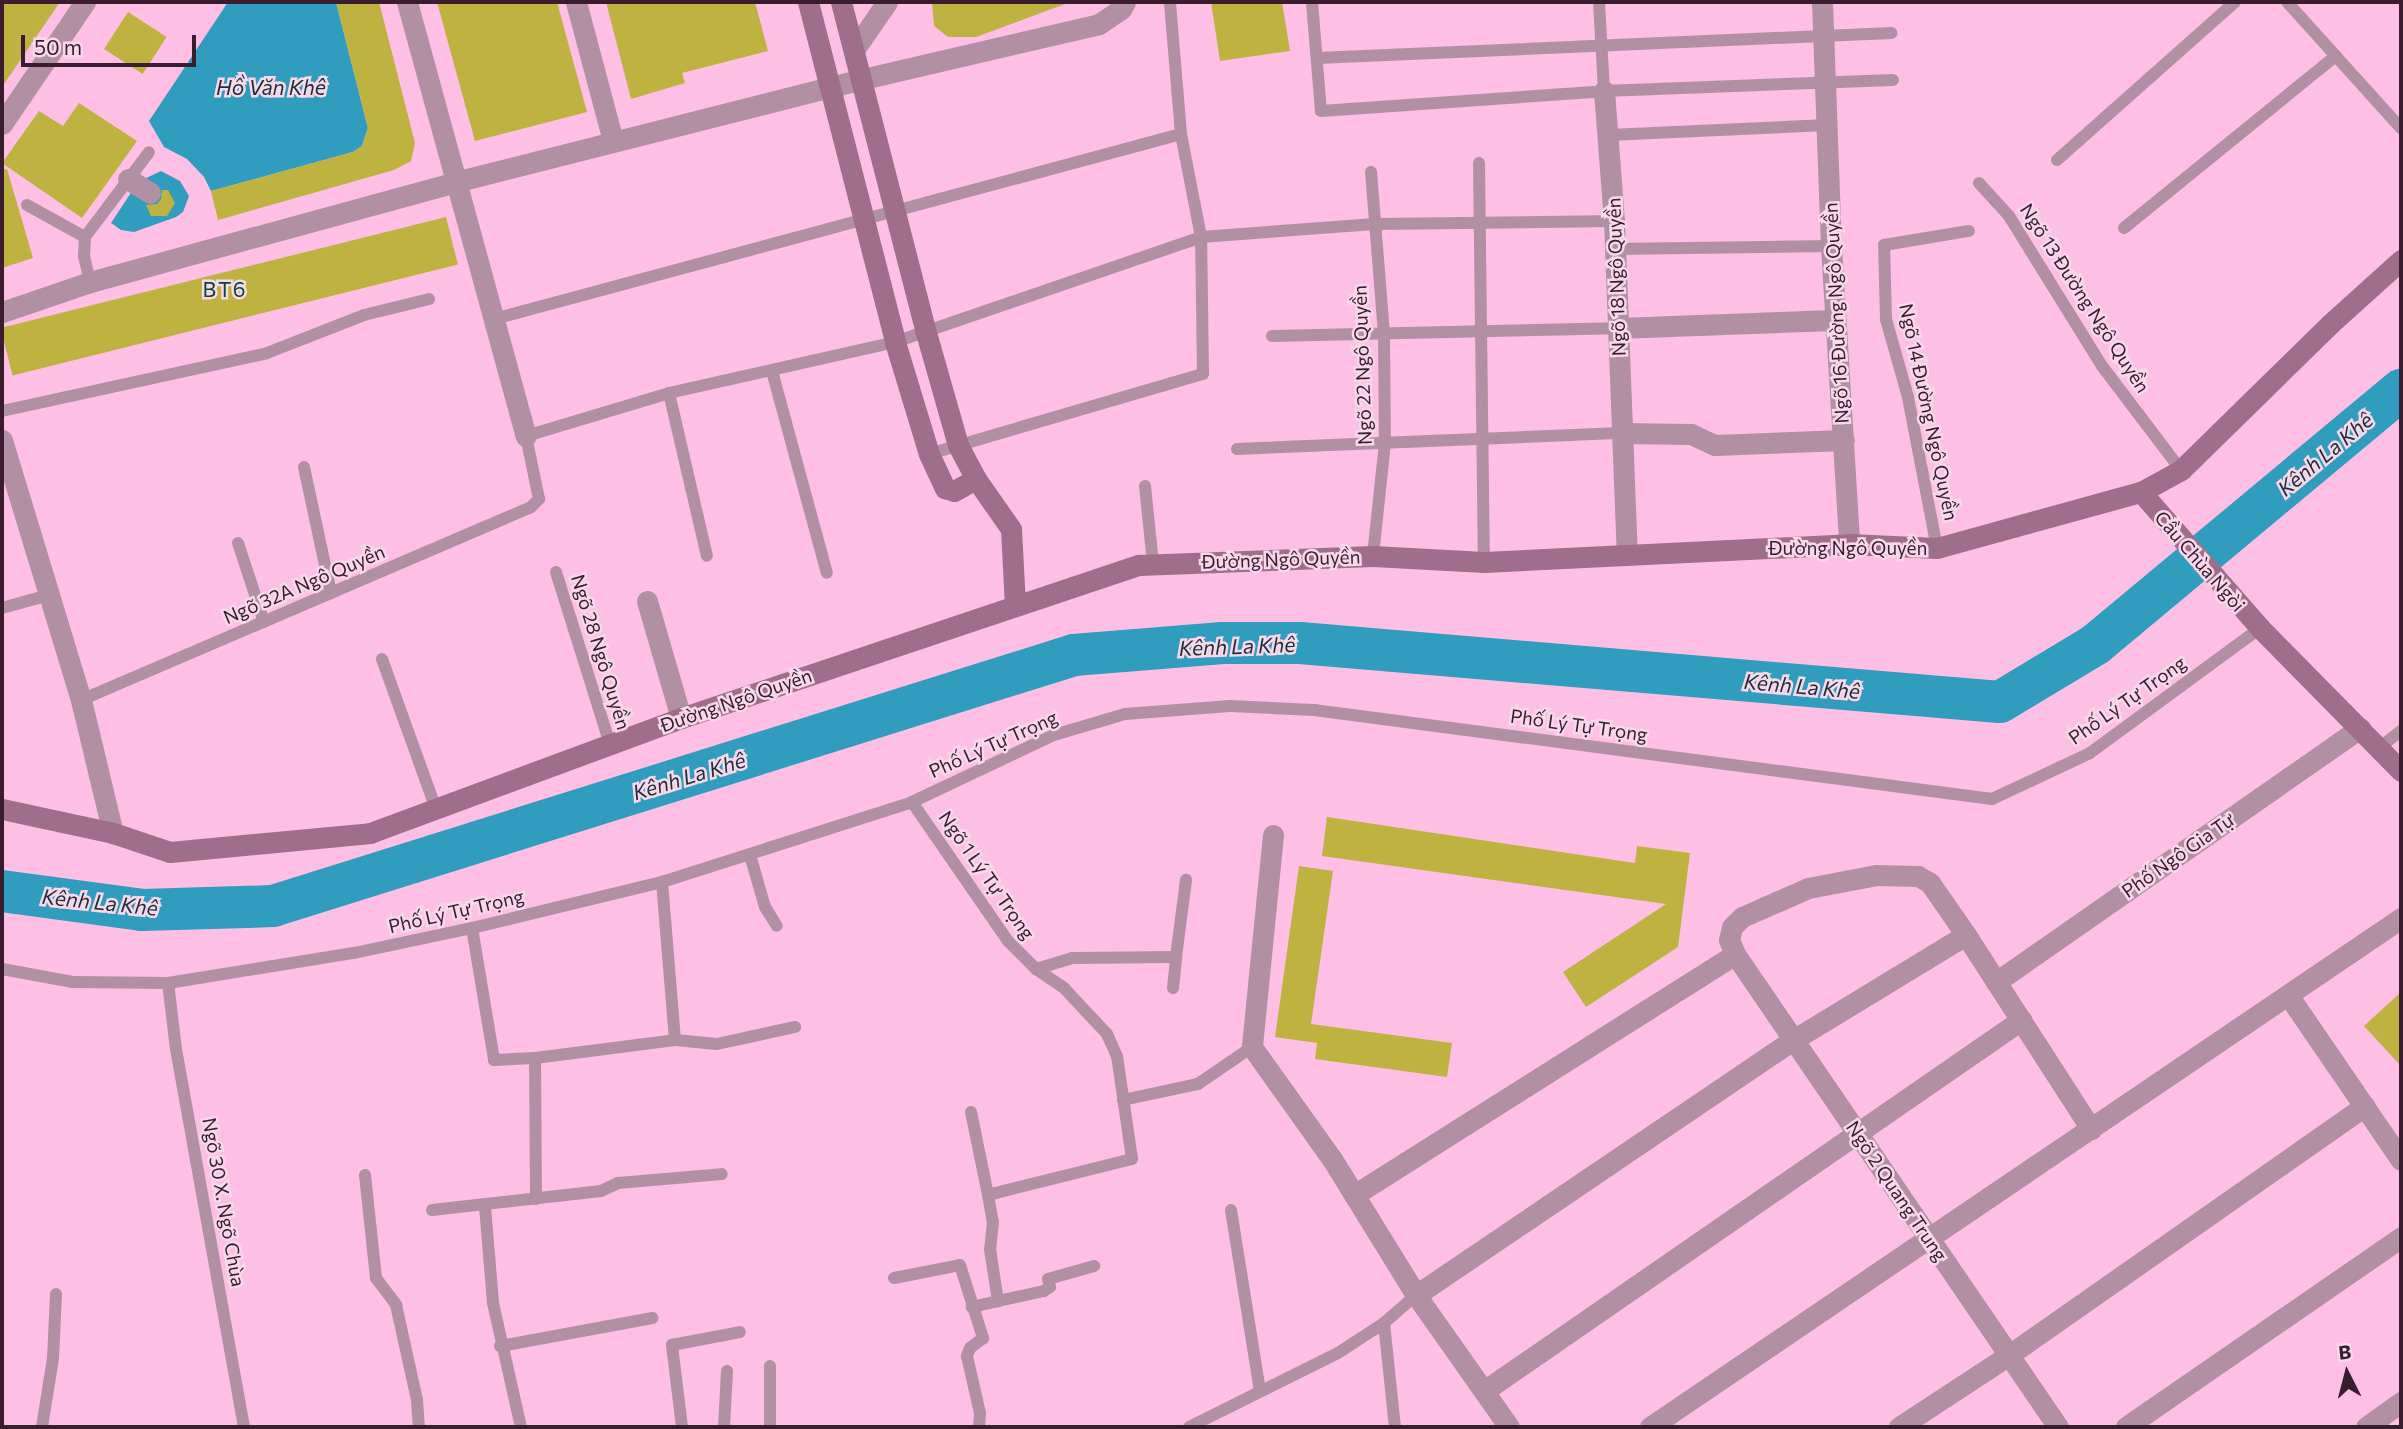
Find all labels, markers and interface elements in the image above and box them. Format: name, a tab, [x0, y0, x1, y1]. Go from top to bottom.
scale bar	[24, 21, 200, 65]
text: 50 m	[34, 34, 82, 59]
water label: Hồ Văn Khê	[216, 74, 326, 100]
street label: Ngõ 18 Ngô Quyền	[1602, 197, 1630, 357]
street label: Ngõ 13 Đường Ngô Quyền	[2015, 199, 2155, 397]
street label: Ngõ 16 Đường Ngô Quyền	[1819, 202, 1853, 424]
district label: BT6	[203, 276, 247, 302]
street label: Ngõ 22 Ngô Quyền	[1348, 285, 1376, 445]
street label: Ngõ 14 Đường Ngô Quyền	[1895, 301, 1963, 523]
water label: Kênh La Khê	[2272, 407, 2378, 501]
street label: Cầu Chùa Ngòi	[2150, 506, 2250, 616]
street label: Đường Ngô Quyền	[1769, 537, 1927, 559]
street label: Ngõ 32A Ngô Quyền	[220, 540, 388, 628]
street label: Đường Ngô Quyền	[1201, 545, 1361, 573]
street label: Ngõ 28 Ngô Quyền	[567, 572, 635, 732]
water label: Kênh La Khê	[1178, 631, 1296, 661]
street label: Phố Lý Tự Trọng	[2064, 651, 2190, 749]
street label: Đường Ngô Quyền	[657, 663, 815, 737]
water label: Kênh La Khê	[1743, 668, 1861, 704]
street label: Phố Lý Tự Trọng	[1509, 704, 1649, 746]
street label: Phố Lý Tự Trọng	[925, 705, 1061, 783]
water label: Kênh La Khê	[630, 747, 748, 805]
street label: Ngõ 1 Lý Tự Trọng	[934, 806, 1040, 944]
street label: Phố Ngô Gia Tự	[2117, 808, 2239, 902]
water label: Kênh La Khê	[41, 883, 159, 921]
street label: Phố Lý Tự Trọng	[386, 884, 526, 938]
street label: Ngõ 30 X. Ngõ Chùa	[198, 1116, 250, 1288]
street label: Ngõ 2 Quang Trung	[1842, 1116, 1952, 1266]
north arrow	[2312, 1338, 2382, 1408]
text: B	[2337, 1340, 2352, 1364]

